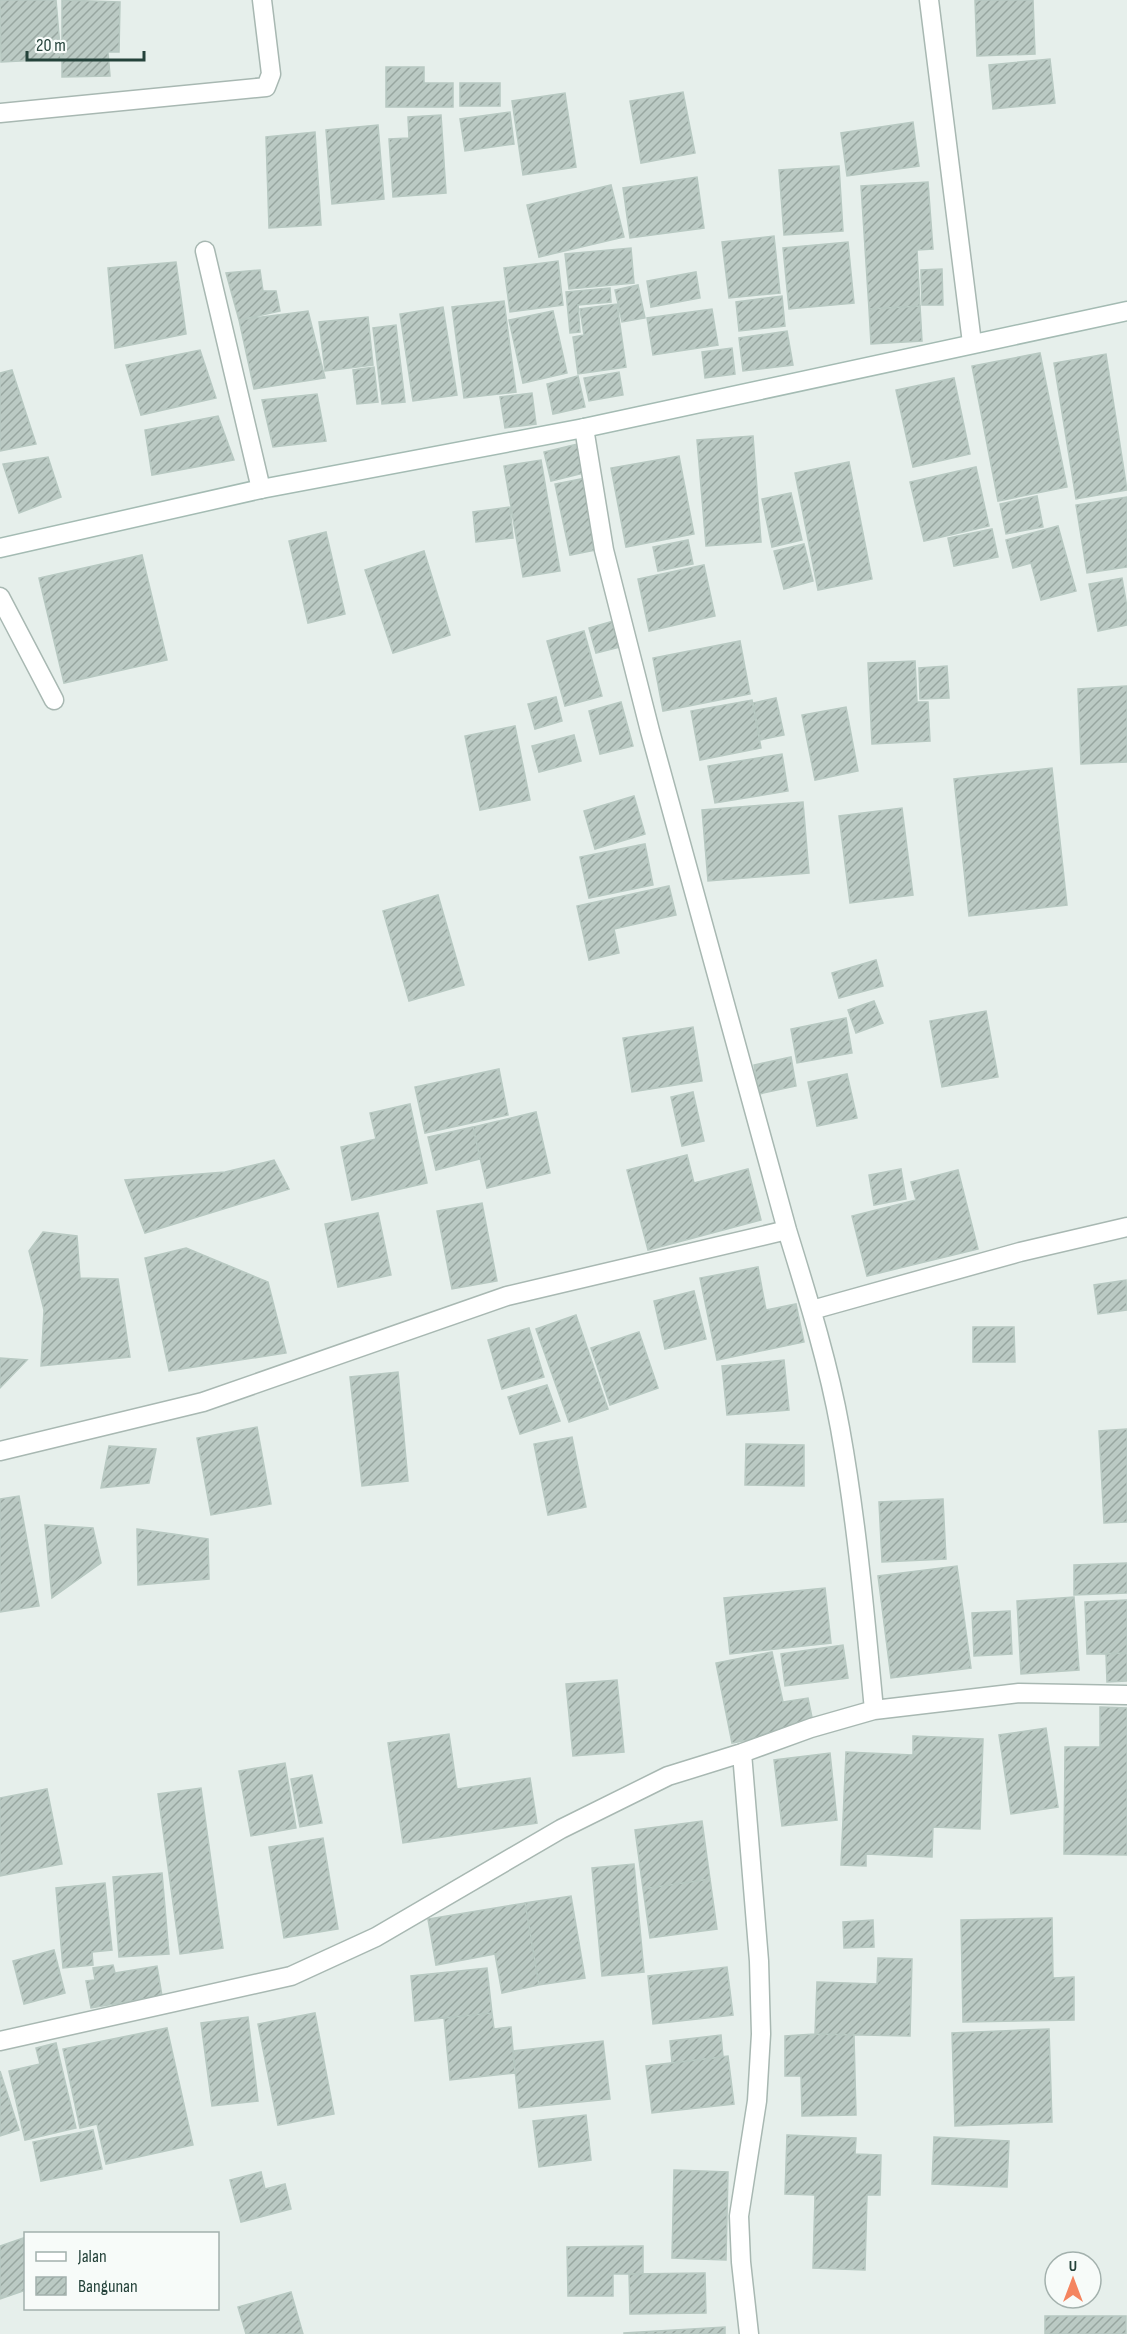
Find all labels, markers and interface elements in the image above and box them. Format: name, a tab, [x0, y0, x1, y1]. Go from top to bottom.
scale bar	[27, 24, 144, 62]
text: 20 m	[36, 35, 66, 56]
legend	[24, 2232, 219, 2310]
text: Jalan	[77, 2246, 107, 2267]
north arrow	[1043, 2250, 1103, 2310]
text: U	[1069, 2257, 1077, 2276]
text: Bangunan	[78, 2276, 138, 2297]

